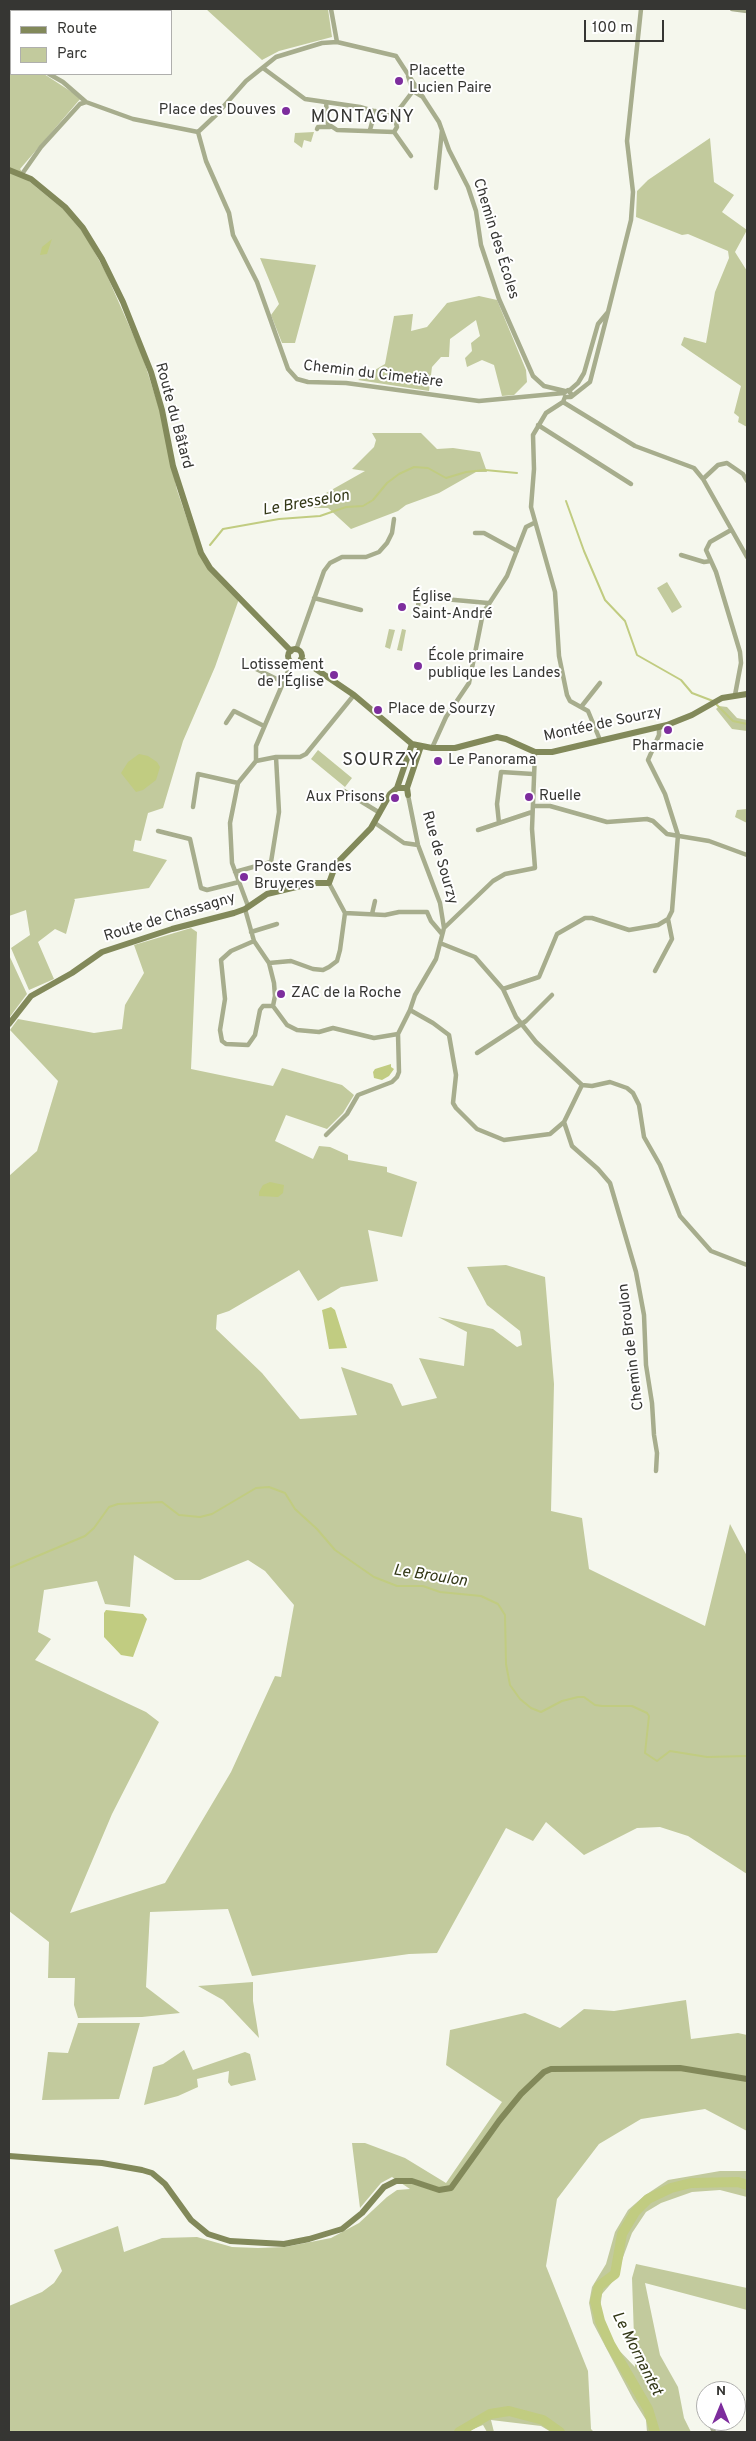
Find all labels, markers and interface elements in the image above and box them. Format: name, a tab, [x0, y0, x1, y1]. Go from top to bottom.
legend	[10, 10, 172, 75]
scale bar	[586, 10, 666, 42]
text: 100 m	[592, 19, 633, 38]
text: Route	[57, 20, 97, 39]
text: Parc	[57, 45, 87, 64]
place label: Placette Lucien Paire	[409, 63, 492, 98]
marker: Placette Lucien Paire	[393, 75, 405, 87]
place label: Place des Douves	[159, 102, 276, 120]
marker: Place des Douves	[280, 105, 292, 117]
district label: MONTAGNY	[310, 107, 416, 129]
street label: Chemin des Écoles	[468, 176, 522, 302]
street label: Chemin du Cimetière	[302, 357, 444, 393]
street label: Route du Bâtard	[150, 361, 196, 471]
water label: Le Bresselon	[261, 487, 351, 521]
place label: Église Saint-André	[412, 589, 492, 624]
marker: Église Saint-André	[396, 601, 408, 613]
place label: École primaire publique les Landes	[428, 648, 560, 683]
place label: Lotissement de l'Église	[241, 657, 324, 692]
marker: École primaire publique les Landes	[412, 660, 424, 672]
marker: Lotissement de l'Église	[328, 669, 340, 681]
place label: Place de Sourzy	[388, 701, 495, 719]
marker: Place de Sourzy	[372, 704, 384, 716]
street label: Montée de Sourzy	[542, 704, 664, 746]
marker: Pharmacie	[662, 724, 674, 736]
place label: Pharmacie	[632, 738, 704, 756]
district label: SOURZY	[342, 750, 420, 772]
place label: Le Panorama	[448, 752, 536, 770]
marker: Le Panorama	[432, 755, 444, 767]
place label: Ruelle	[539, 788, 581, 806]
place label: Aux Prisons	[305, 789, 385, 807]
marker: Ruelle	[523, 791, 535, 803]
marker: Aux Prisons	[389, 792, 401, 804]
street label: Rue de Sourzy	[417, 809, 461, 907]
place label: Poste Grandes Bruyeres	[254, 859, 352, 894]
marker: Poste Grandes Bruyeres	[238, 871, 250, 883]
street label: Route de Chassagny	[102, 889, 238, 947]
place label: ZAC de la Roche	[291, 985, 401, 1003]
marker: ZAC de la Roche	[275, 988, 287, 1000]
street label: Chemin de Broulon	[615, 1282, 649, 1412]
water label: Le Broulon	[392, 1562, 468, 1592]
water label: Le Mornantet	[607, 2309, 665, 2399]
north arrow	[696, 2381, 746, 2431]
text: N	[716, 2383, 726, 2400]

